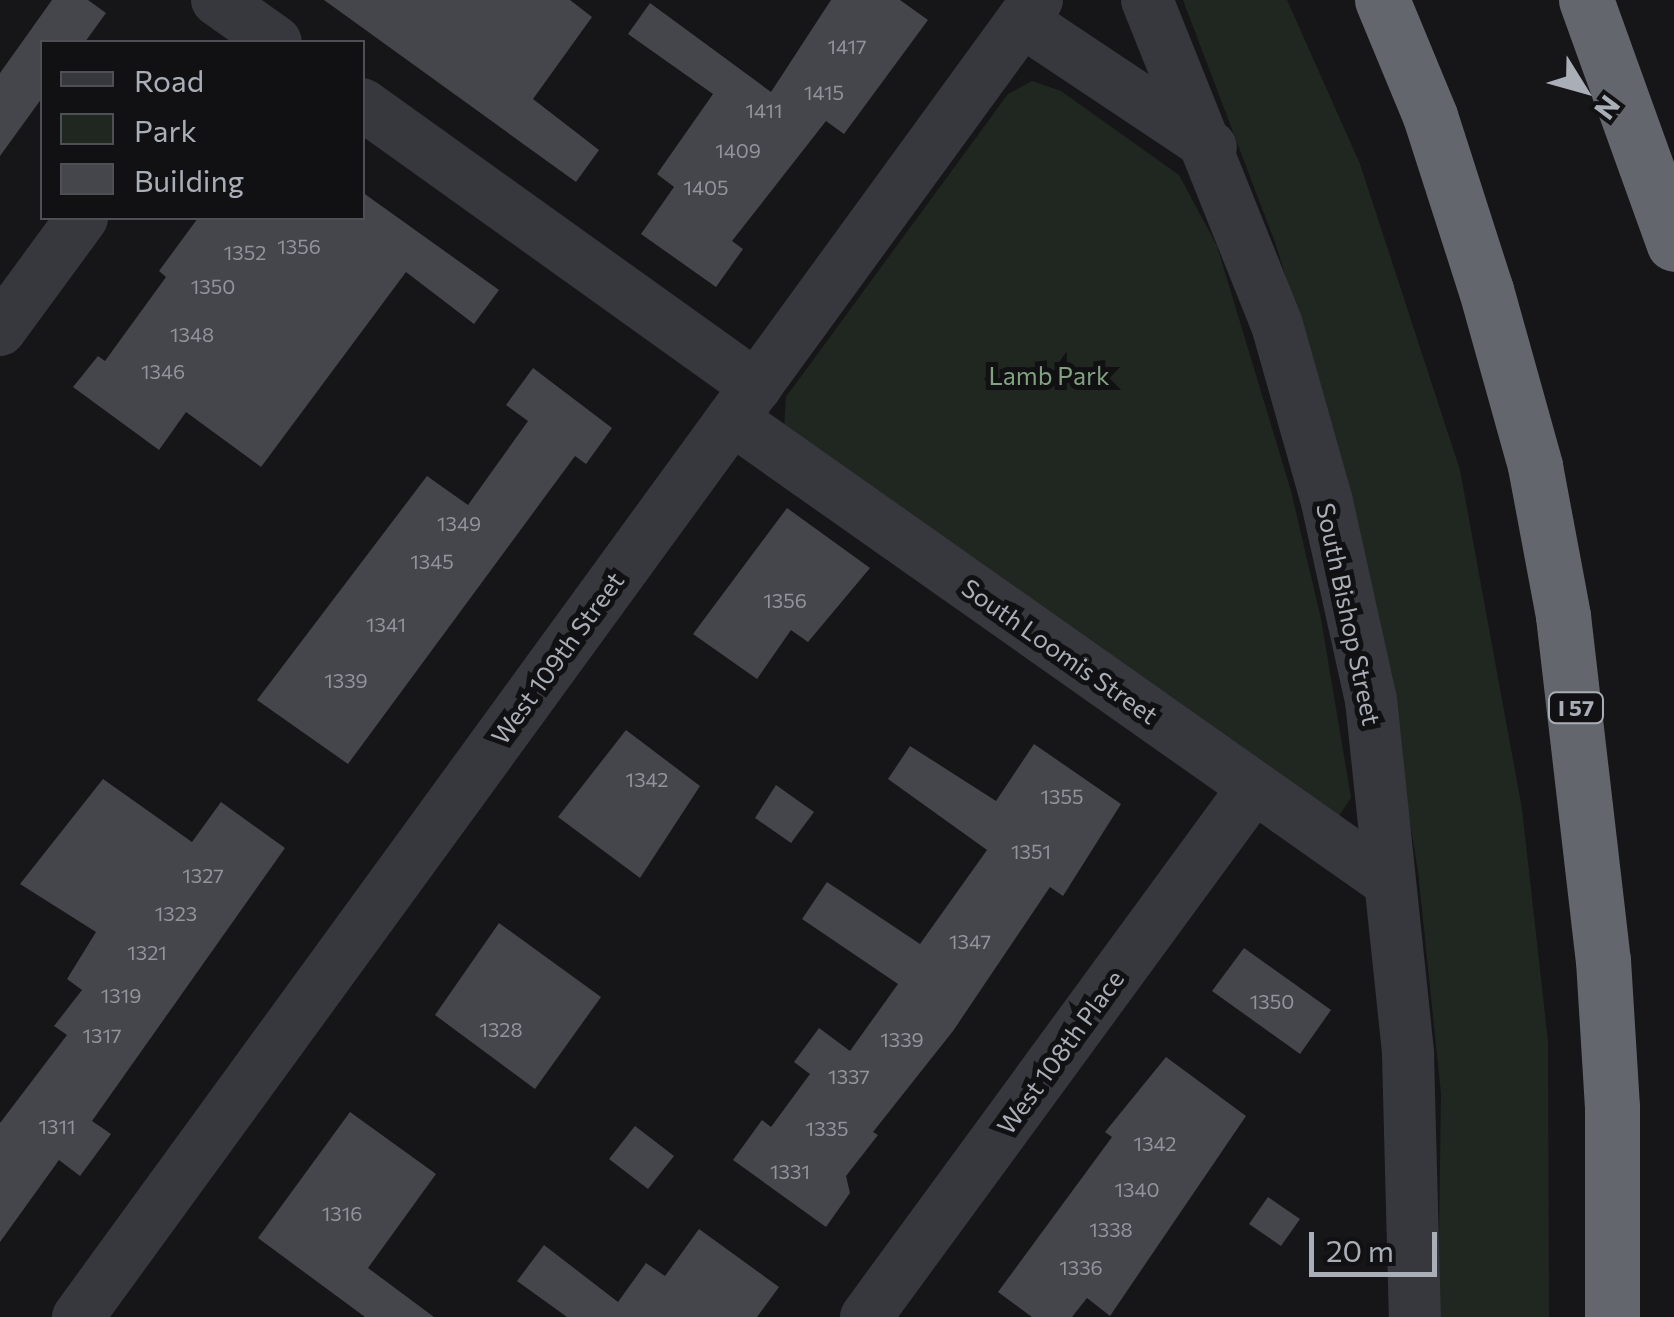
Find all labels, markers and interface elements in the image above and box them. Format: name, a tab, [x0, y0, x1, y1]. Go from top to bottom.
house number: 1417	[827, 34, 867, 58]
legend	[40, 40, 365, 220]
north arrow	[1534, 40, 1634, 140]
text: Road	[134, 61, 204, 98]
house number: 1415	[804, 80, 844, 104]
text: N	[1588, 89, 1628, 127]
house number: 1411	[745, 98, 783, 122]
text: Park	[134, 111, 197, 148]
house number: 1409	[715, 138, 761, 162]
text: Building	[134, 161, 244, 198]
house number: 1405	[683, 175, 729, 199]
house number: 1356	[277, 234, 321, 258]
house number: 1352	[224, 240, 266, 264]
house number: 1350	[191, 274, 235, 298]
house number: 1348	[170, 322, 214, 346]
house number: 1346	[141, 359, 185, 383]
park label: Lamb Park	[988, 360, 1110, 390]
street label: South Bishop Street	[1311, 500, 1387, 728]
house number: 1349	[437, 511, 481, 535]
house number: 1345	[410, 549, 454, 573]
street label: West 109th Street	[484, 566, 630, 750]
street label: South Loomis Street	[956, 572, 1164, 730]
house number: 1356	[763, 588, 807, 612]
house number: 1341	[366, 612, 406, 636]
house number: 1339	[324, 668, 368, 692]
road number: I 57	[1546, 691, 1606, 725]
house number: 1342	[626, 767, 668, 791]
house number: 1355	[1041, 784, 1083, 808]
house number: 1351	[1011, 839, 1051, 863]
house number: 1327	[182, 863, 224, 887]
house number: 1323	[155, 901, 197, 925]
house number: 1347	[949, 929, 991, 953]
house number: 1321	[127, 940, 167, 964]
street label: West 108th Place	[990, 964, 1130, 1140]
house number: 1319	[101, 983, 141, 1007]
house number: 1350	[1250, 989, 1294, 1013]
house number: 1328	[479, 1017, 523, 1041]
house number: 1317	[82, 1023, 122, 1047]
house number: 1339	[880, 1027, 924, 1051]
house number: 1337	[828, 1064, 870, 1088]
house number: 1311	[38, 1114, 76, 1138]
house number: 1335	[806, 1116, 848, 1140]
house number: 1342	[1134, 1131, 1176, 1155]
house number: 1331	[770, 1159, 810, 1183]
house number: 1340	[1114, 1177, 1160, 1201]
house number: 1316	[322, 1201, 362, 1225]
scale bar	[1314, 1212, 1442, 1274]
house number: 1338	[1089, 1217, 1133, 1241]
text: 20 m	[1326, 1231, 1394, 1268]
house number: 1336	[1059, 1255, 1103, 1279]

